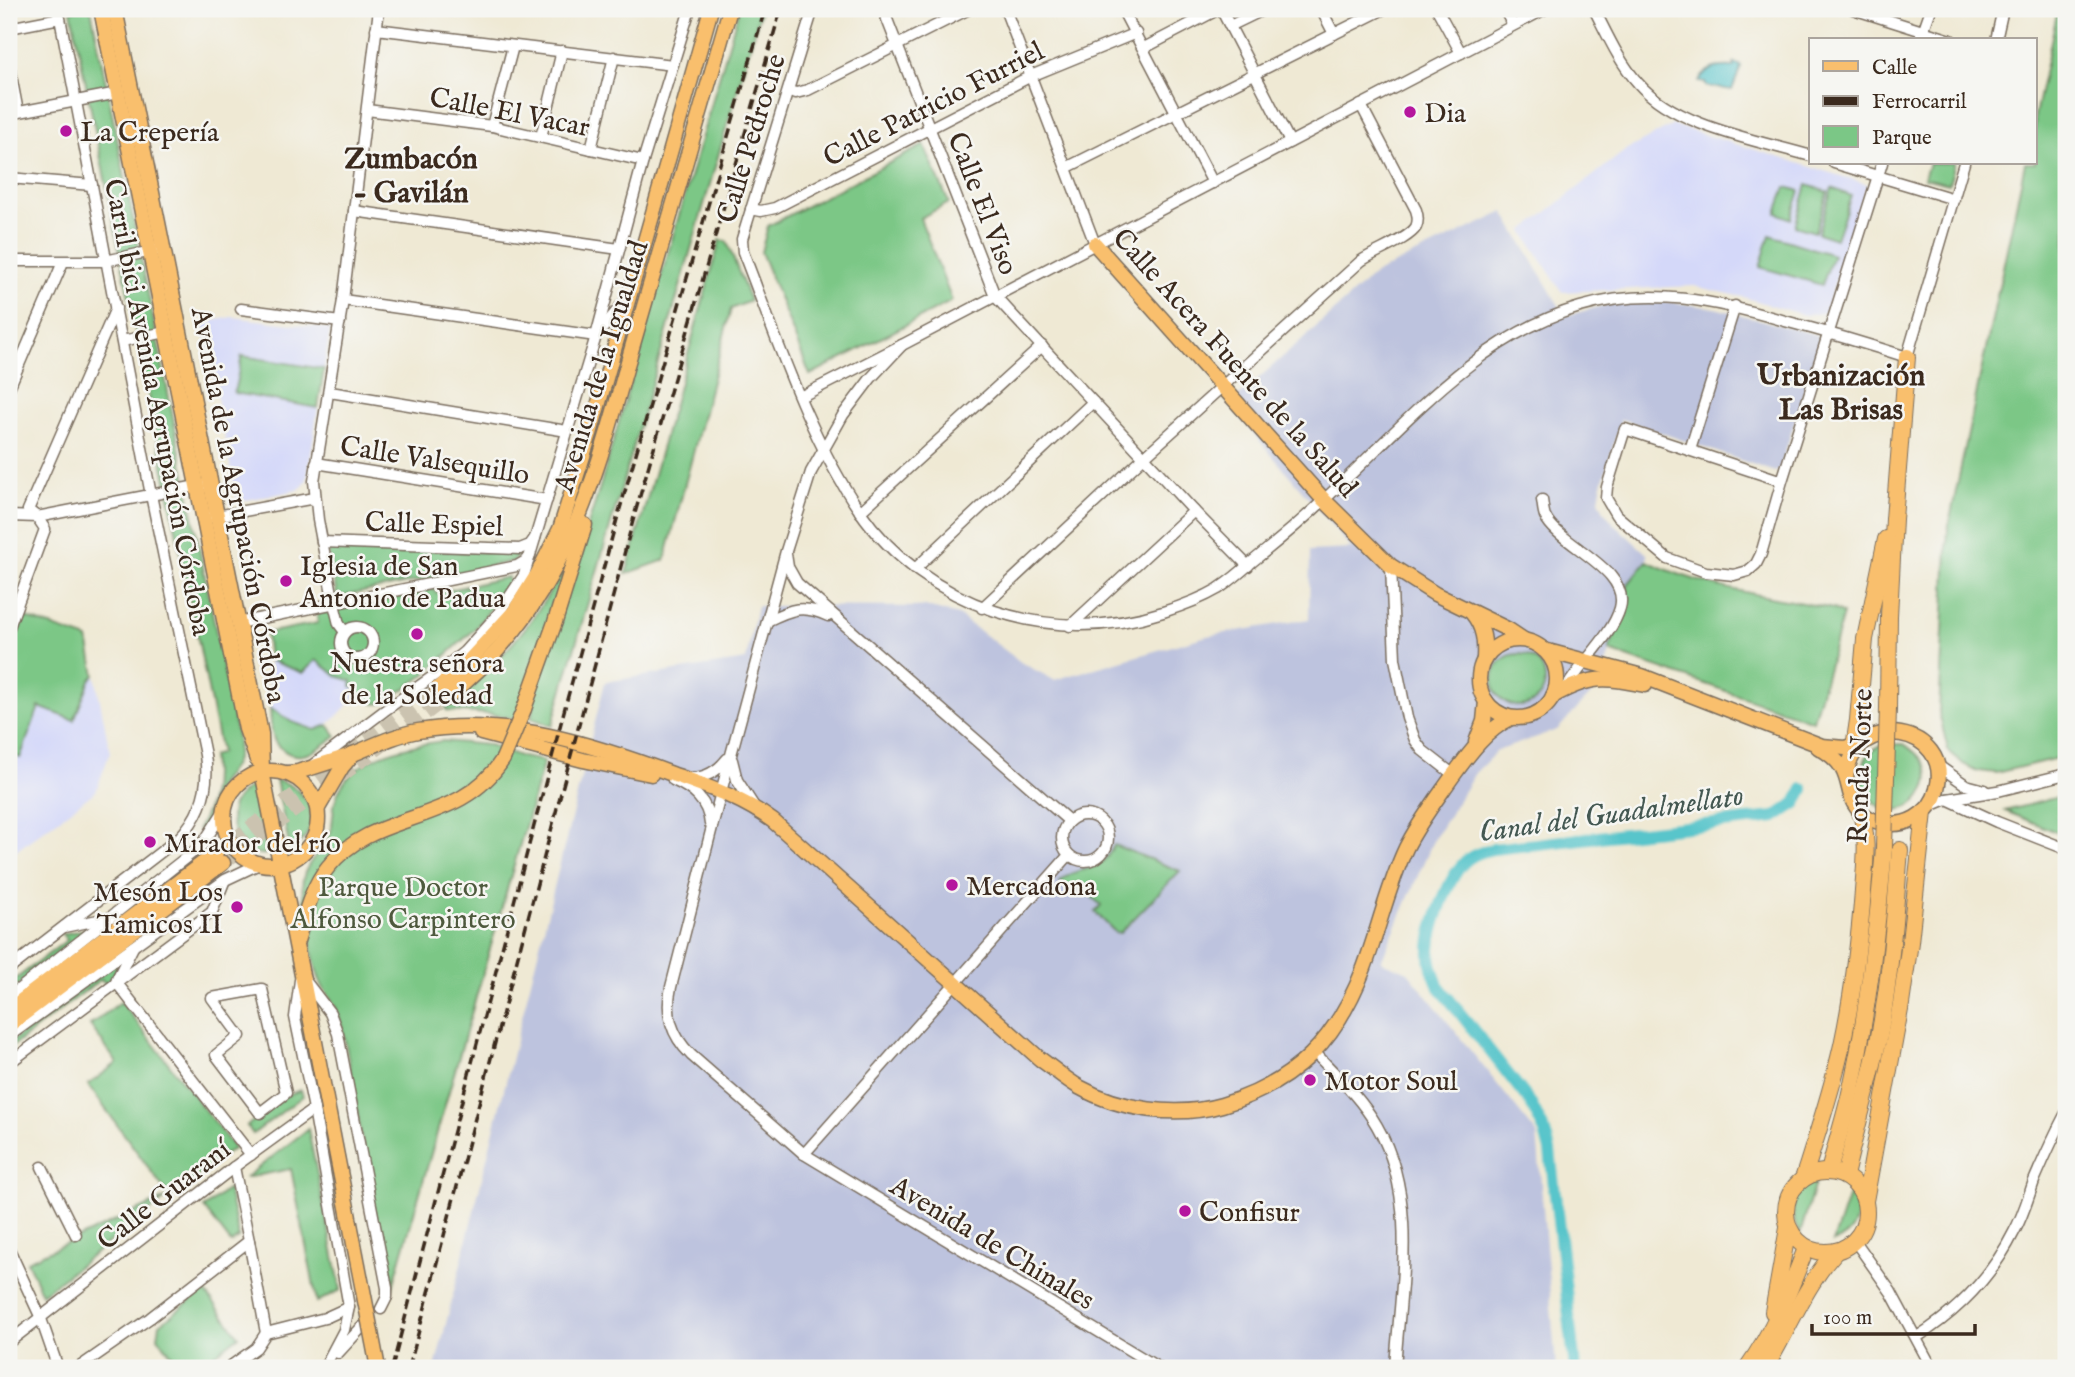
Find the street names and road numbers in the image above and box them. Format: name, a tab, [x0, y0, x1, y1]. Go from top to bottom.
street label: Calle Patricio Furriel	[818, 34, 1051, 176]
street label: Calle Pedroche	[710, 50, 795, 228]
street label: Calle El Vacar	[426, 81, 593, 146]
street label: Calle El Viso	[938, 128, 1025, 280]
street label: Carril bici Avenida Agrupación Córdoba	[95, 176, 218, 640]
street label: Calle Acera Fuente de la Salud	[1104, 222, 1364, 506]
street label: Avenida de la Igualdad	[547, 236, 657, 498]
street label: Avenida de la Agrupación Córdoba	[182, 304, 293, 707]
street label: Calle Valsequillo	[337, 429, 532, 494]
street label: Calle Espiel	[364, 506, 504, 545]
street label: Ronda Norte	[1841, 688, 1882, 844]
street label: Calle Guaraní	[91, 1132, 240, 1259]
street label: Avenida de Chinales	[882, 1169, 1100, 1319]

